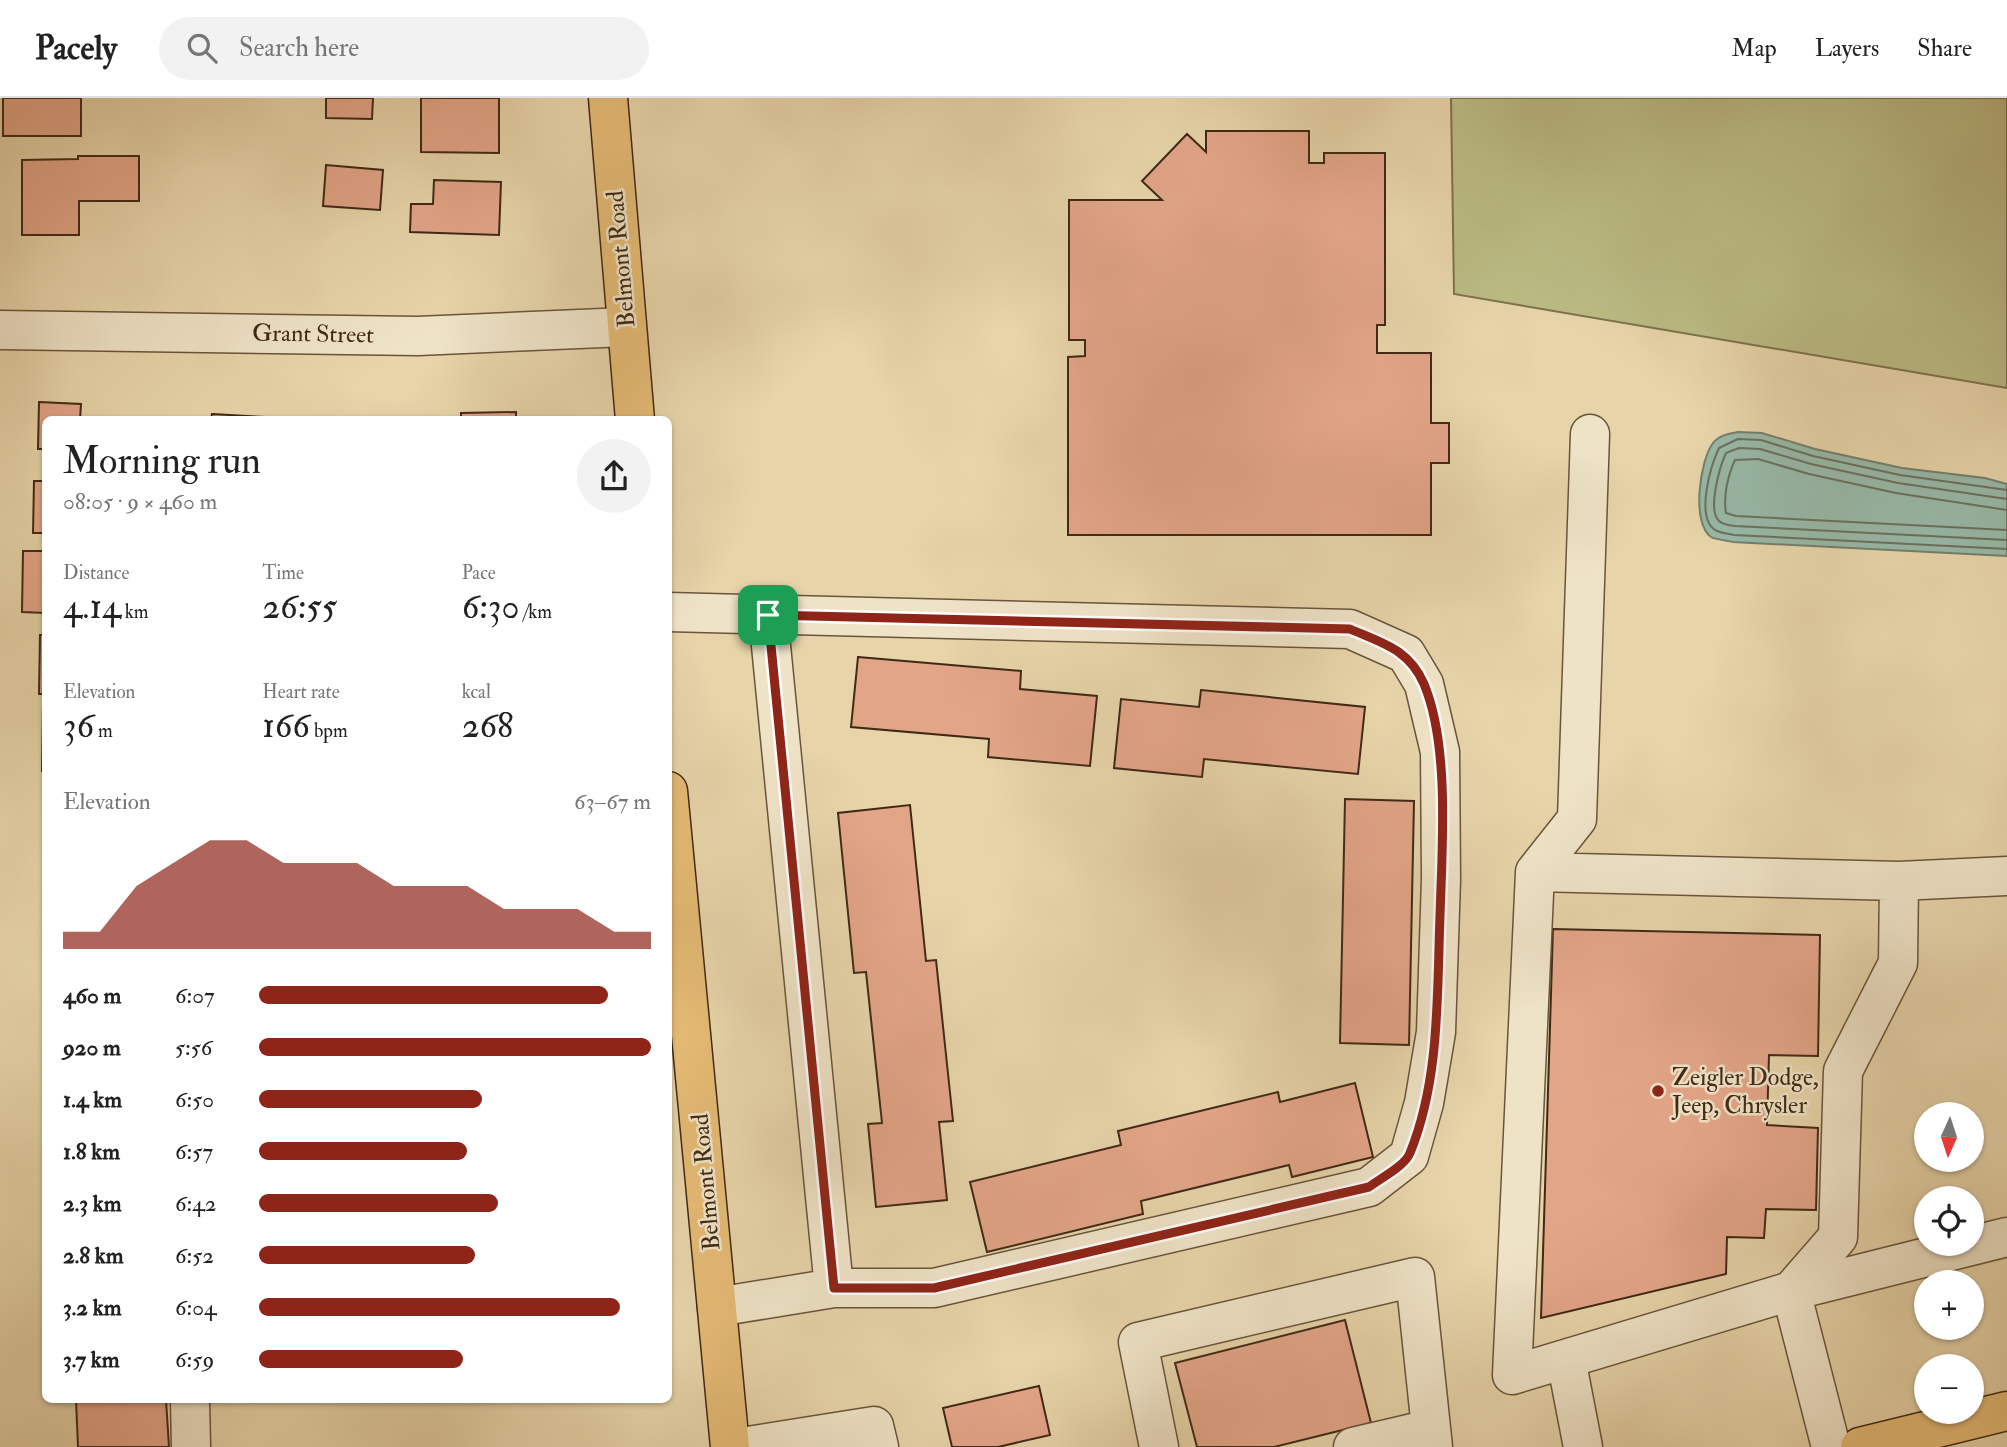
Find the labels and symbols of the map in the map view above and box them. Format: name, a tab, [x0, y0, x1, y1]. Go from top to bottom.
street label: Belmont Road	[600, 189, 642, 329]
street label: Grant Street	[252, 317, 374, 351]
pin	[738, 585, 798, 645]
place label: Zeigler Dodge, Jeep, Chrysler	[1671, 1062, 1819, 1121]
marker: Zeigler Dodge, Jeep, Chrysler	[1650, 1083, 1666, 1099]
north arrow	[1914, 1102, 1984, 1172]
street label: Belmont Road	[685, 1112, 727, 1252]

